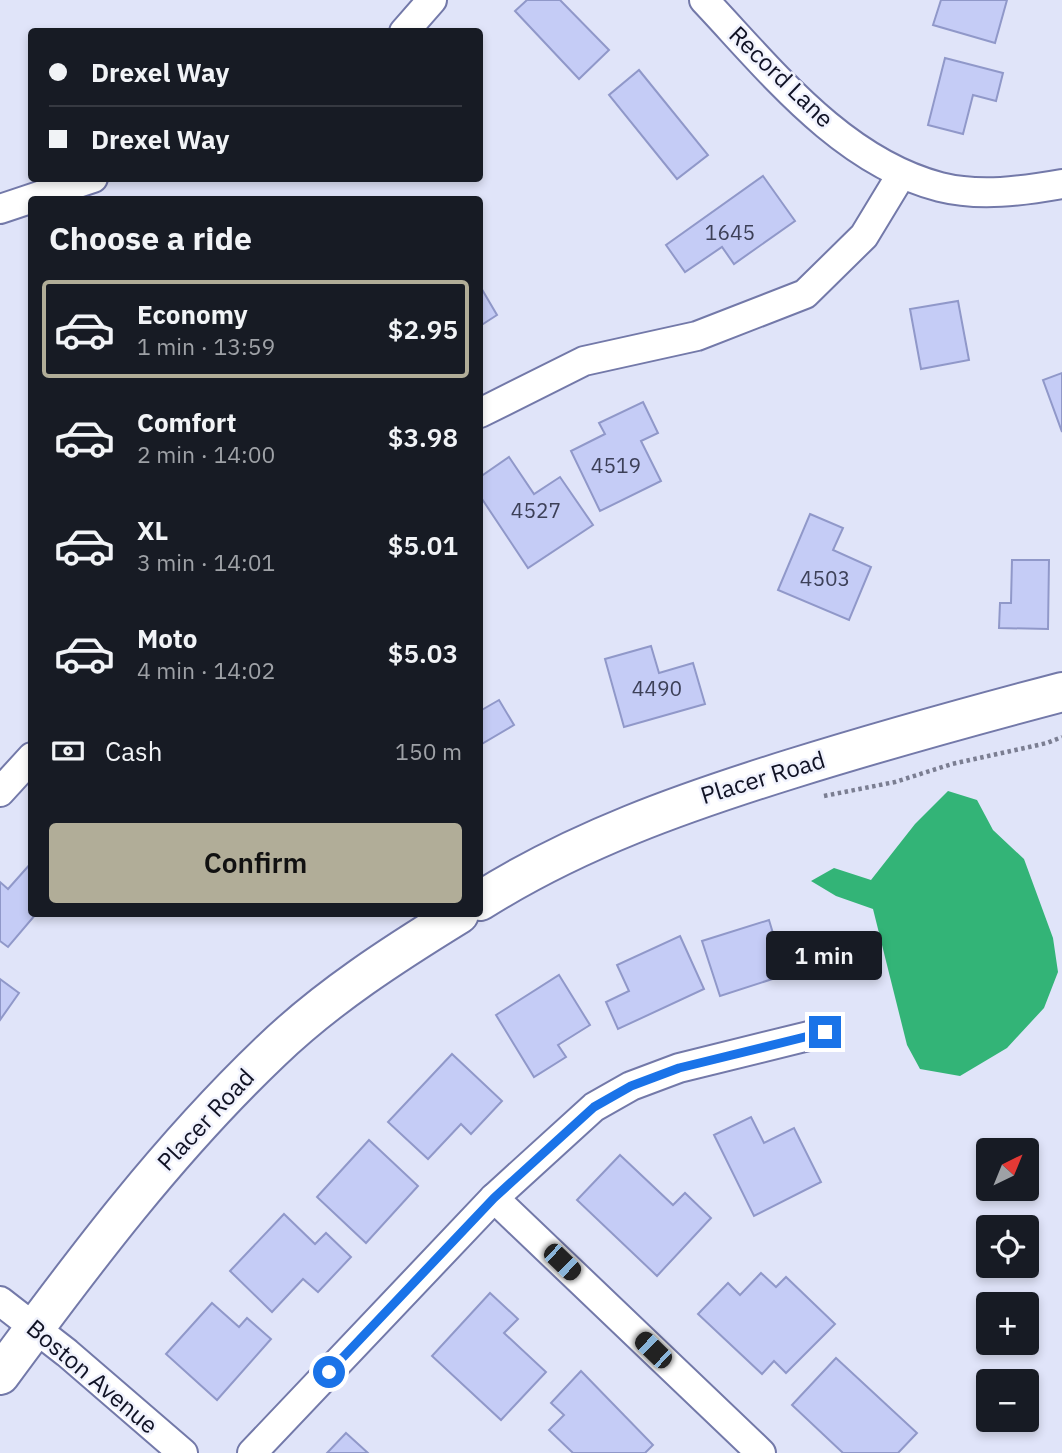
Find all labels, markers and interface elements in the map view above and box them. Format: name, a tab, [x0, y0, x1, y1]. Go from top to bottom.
street label: Record Lane	[723, 18, 841, 134]
text: Drexel Way	[91, 55, 229, 89]
text: Drexel Way	[91, 122, 229, 156]
text: Choose a ride	[49, 217, 252, 259]
house number: 1645	[705, 218, 755, 246]
text: Economy	[137, 297, 248, 331]
icon: car	[53, 298, 116, 361]
text: $2.95	[388, 312, 458, 346]
text: 1 min · 13:59	[137, 331, 275, 361]
text: Comfort	[137, 405, 236, 439]
icon: car	[53, 406, 116, 469]
text: $3.98	[388, 420, 458, 454]
text: 2 min · 14:00	[137, 439, 275, 469]
house number: 4519	[591, 451, 641, 479]
house number: 4527	[511, 496, 561, 524]
text: XL	[137, 513, 168, 547]
icon: car	[53, 514, 116, 577]
text: $5.01	[388, 528, 458, 562]
text: 3 min · 14:01	[137, 547, 275, 577]
house number: 4503	[800, 564, 850, 592]
text: Moto	[137, 621, 197, 655]
icon: car	[53, 622, 116, 685]
text: $5.03	[388, 636, 458, 670]
text: 4 min · 14:02	[137, 655, 275, 685]
house number: 4490	[632, 674, 682, 702]
icon: cash	[49, 732, 87, 770]
text: Cash	[105, 734, 162, 768]
text: 150 m	[395, 736, 462, 766]
street label: Placer Road	[697, 743, 829, 811]
button: Confirm	[49, 823, 462, 903]
callout: 1 min	[767, 930, 883, 979]
text: 1 min	[794, 940, 854, 970]
route end	[809, 1016, 841, 1048]
street label: Placer Road	[150, 1061, 261, 1177]
north arrow	[976, 1138, 1040, 1200]
map controls	[976, 1138, 1039, 1432]
button: locate	[976, 1215, 1039, 1278]
car	[540, 1240, 585, 1284]
button: +	[976, 1292, 1039, 1355]
street label: Boston Avenue	[20, 1312, 165, 1441]
car	[631, 1328, 676, 1372]
route start	[313, 1356, 345, 1388]
button: −	[976, 1369, 1039, 1432]

